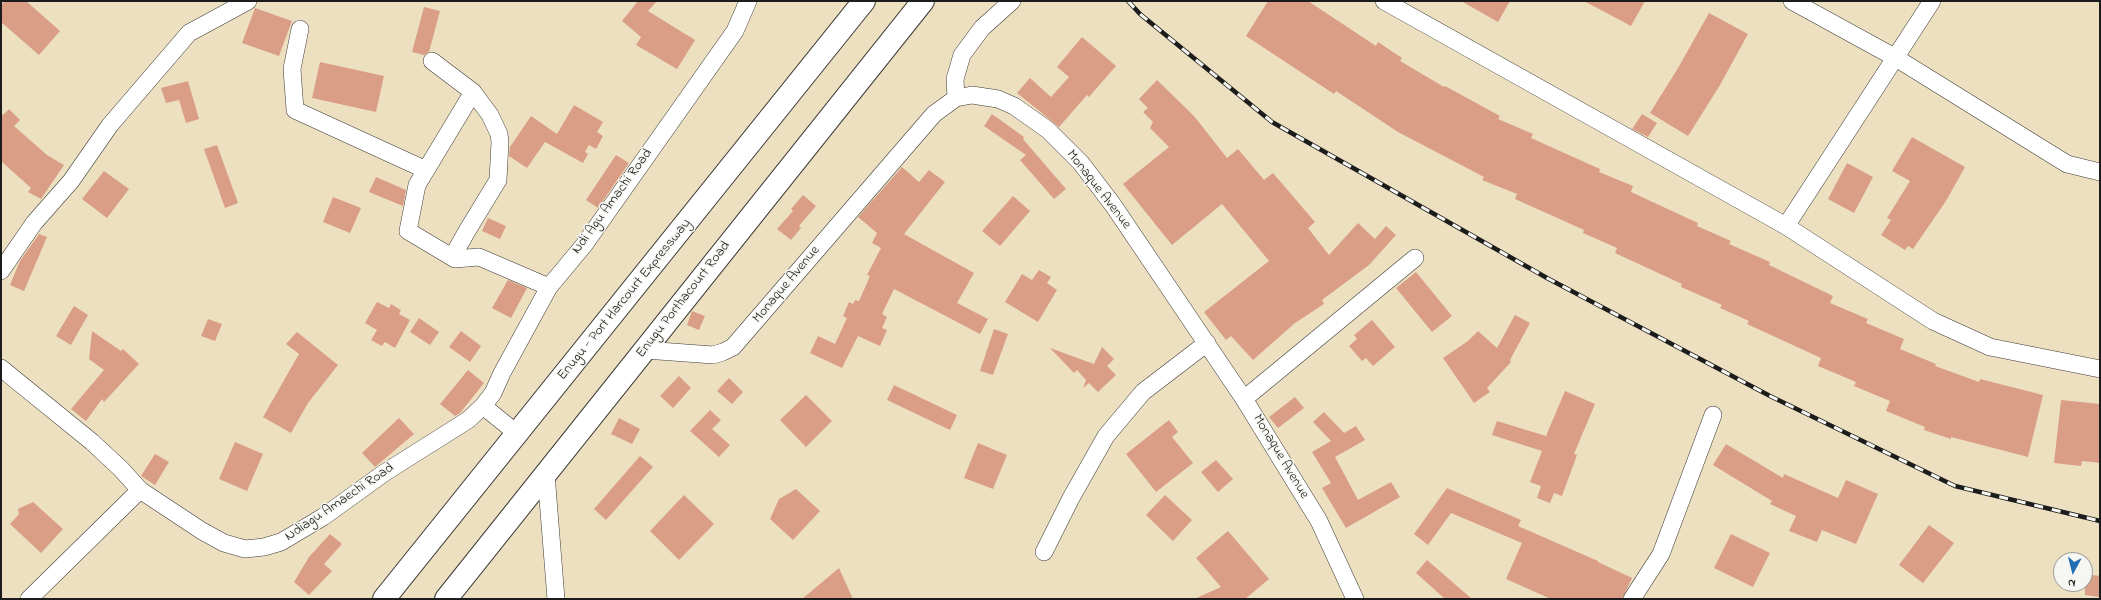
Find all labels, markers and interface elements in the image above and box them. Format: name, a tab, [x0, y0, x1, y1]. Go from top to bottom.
street label: Ndi Agu Amachi Road	[569, 146, 657, 258]
street label: Monaque Avenue	[1062, 147, 1134, 233]
street label: Enugu - Port Harcourt Expressway	[555, 216, 695, 384]
street label: Enugu Porthacourt Road	[633, 238, 735, 362]
street label: Monaque Avenue	[750, 243, 824, 327]
street label: Monaque Avenue	[1248, 412, 1312, 502]
street label: Ndiagu Amaechi Road	[282, 460, 398, 546]
north arrow	[2053, 552, 2093, 592]
text: N	[2067, 575, 2076, 591]

